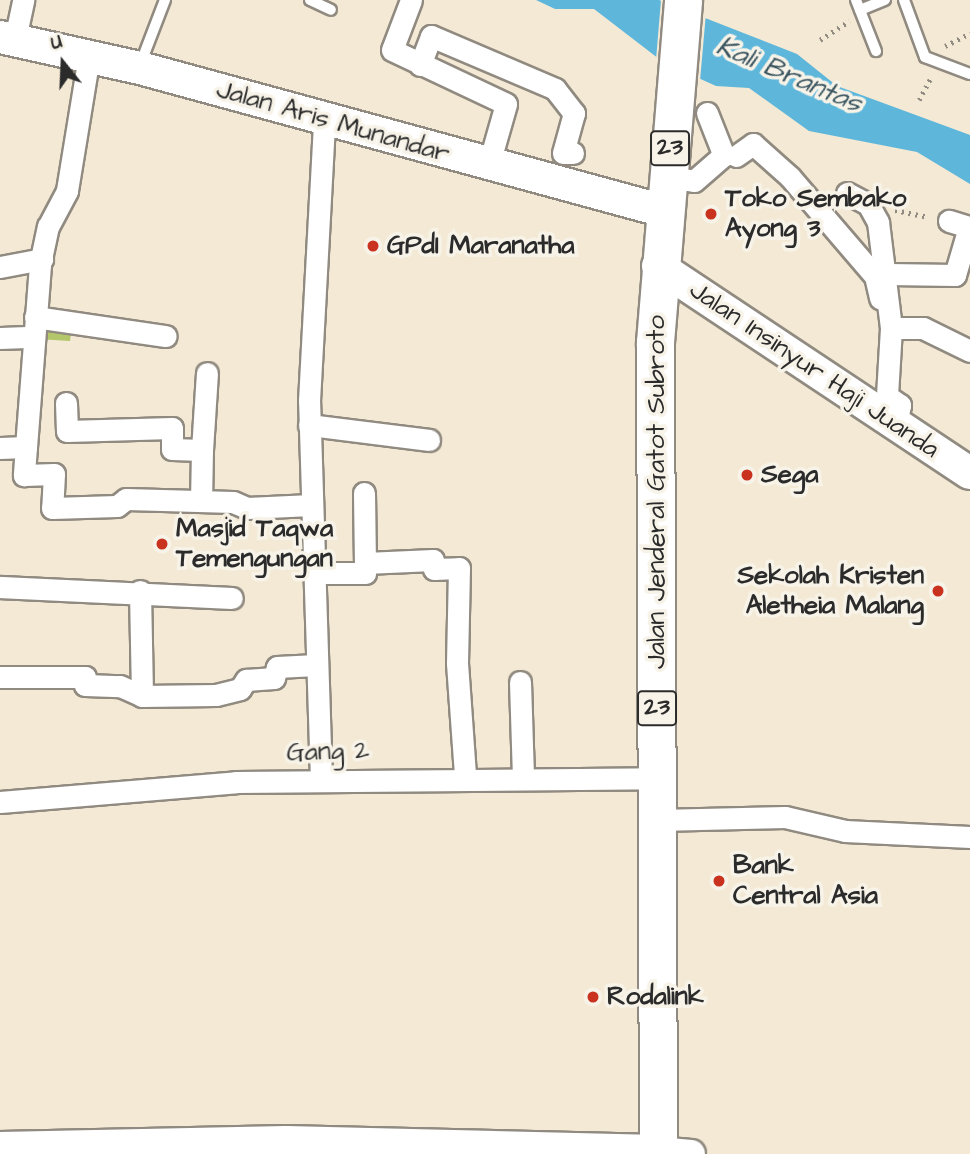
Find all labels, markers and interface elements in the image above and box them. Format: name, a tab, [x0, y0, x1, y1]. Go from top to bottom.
north arrow	[28, 28, 98, 98]
text: U	[47, 28, 66, 57]
water label: Kali Brantas	[711, 29, 867, 121]
street label: Jalan Aris Munandar	[213, 74, 453, 170]
road number: 23	[649, 128, 691, 168]
place label: Toko Sembako Ayong 3	[725, 183, 906, 244]
marker: Toko Sembako Ayong 3	[703, 206, 719, 222]
place label: GPdI Maranatha	[387, 230, 574, 262]
marker: GPdI Maranatha	[365, 238, 381, 254]
street label: Jalan Insinyur Haji Juanda	[683, 275, 945, 465]
street label: Jalan Jenderal Gatot Subroto	[641, 315, 673, 669]
place label: Sega	[761, 459, 818, 491]
marker: Sega	[739, 467, 755, 483]
place label: Masjid Taqwa Temengungan	[176, 513, 333, 574]
marker: Masjid Taqwa Temengungan	[154, 536, 170, 552]
place label: Sekolah Kristen Aletheia Malang	[737, 560, 924, 622]
marker: Sekolah Kristen Aletheia Malang	[930, 583, 946, 599]
road number: 23	[636, 688, 678, 728]
street label: Gang 2	[286, 735, 370, 769]
place label: Bank Central Asia	[733, 850, 878, 912]
marker: Bank Central Asia	[711, 873, 727, 889]
place label: Rodalink	[607, 981, 704, 1013]
marker: Rodalink	[585, 989, 601, 1005]

